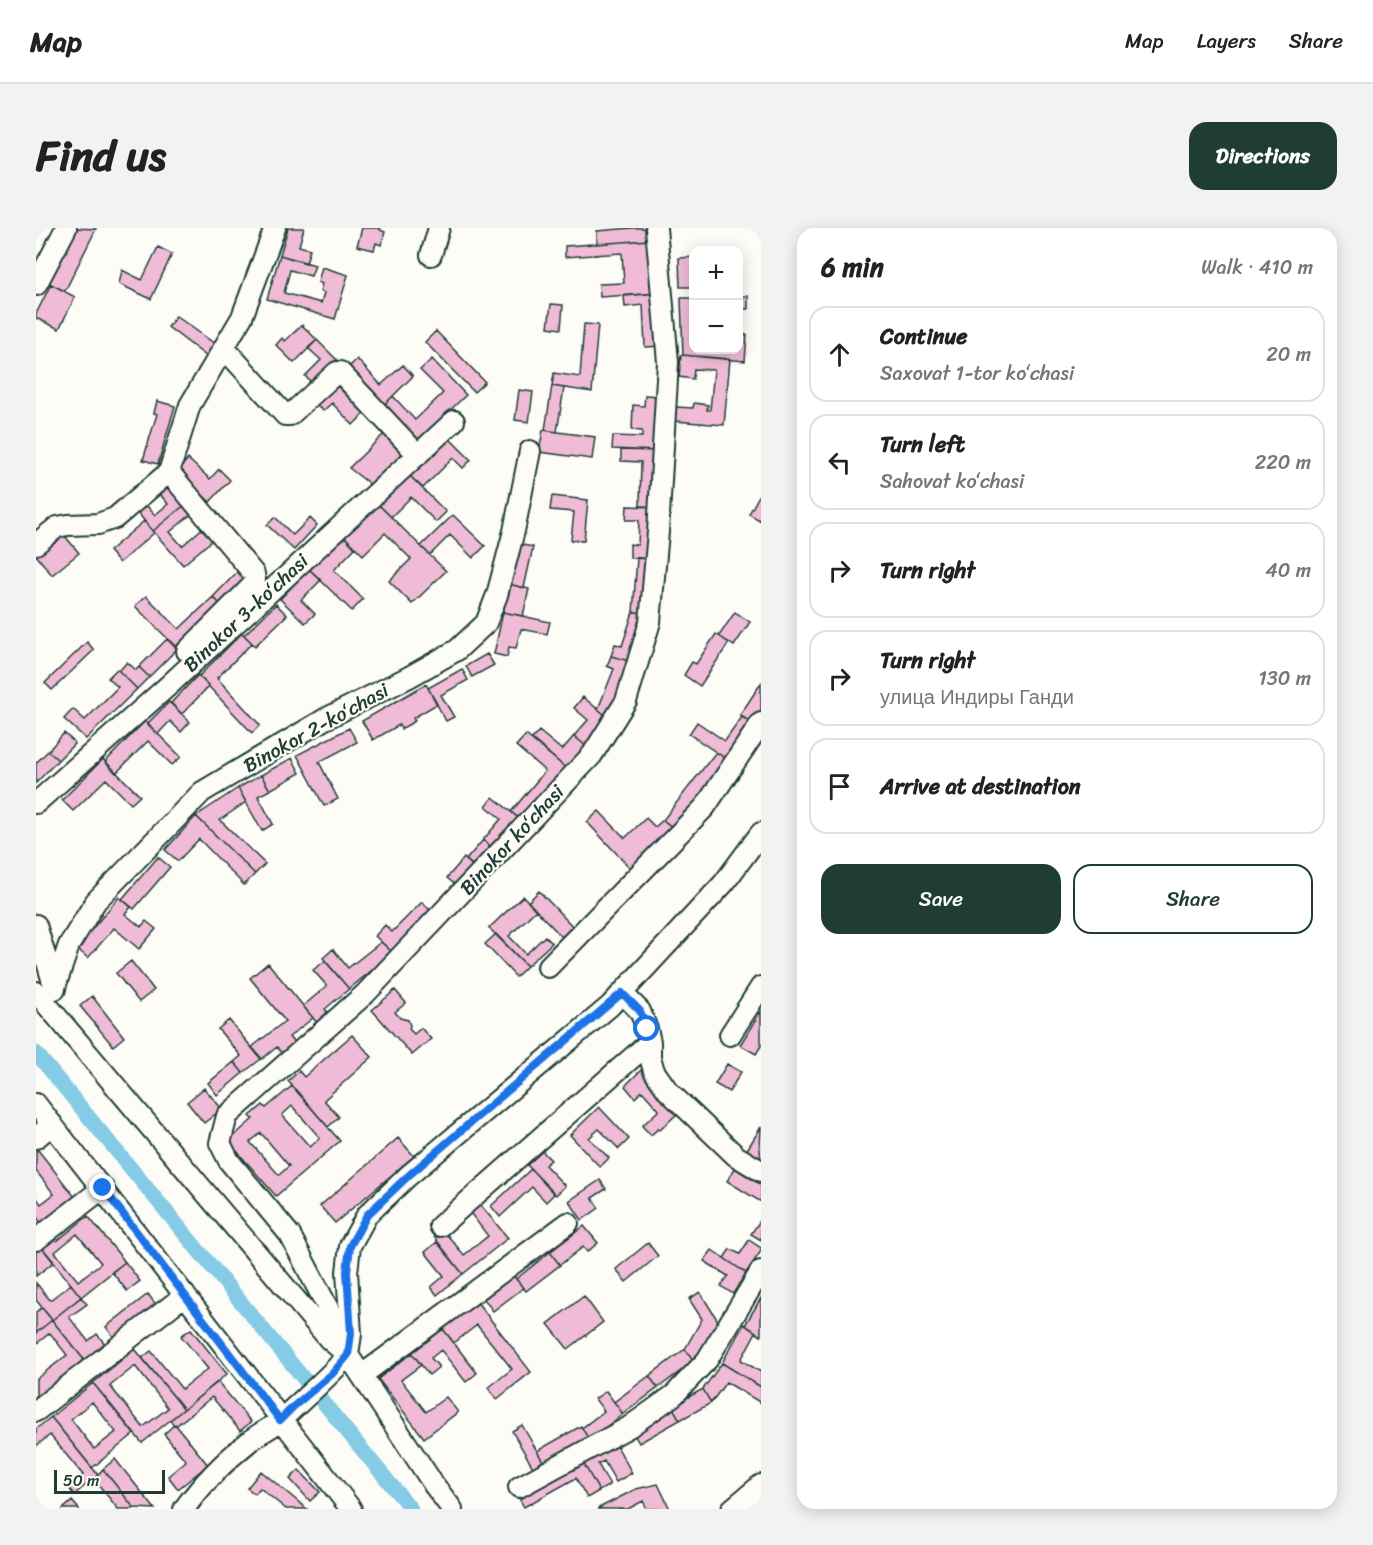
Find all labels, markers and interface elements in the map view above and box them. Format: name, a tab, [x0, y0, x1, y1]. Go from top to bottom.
text: Map	[30, 17, 82, 66]
text: Map	[1125, 22, 1164, 60]
text: Layers	[1197, 22, 1256, 60]
text: Share	[1289, 22, 1343, 60]
text: Find us	[36, 119, 166, 193]
button: Directions	[1189, 122, 1337, 190]
text: 6 min	[821, 244, 884, 290]
map controls	[689, 246, 743, 354]
button: +	[689, 246, 743, 300]
text: Walk · 410 m	[1201, 250, 1313, 285]
button: −	[689, 300, 743, 354]
text: Continue	[880, 317, 968, 356]
text: 20 m	[1266, 337, 1311, 372]
icon: ahead	[823, 338, 856, 371]
text: Saxovat 1-tor koʻchasi	[880, 356, 1074, 391]
text: Turn left	[880, 425, 965, 464]
text: 220 m	[1255, 445, 1311, 480]
icon: left	[823, 446, 856, 479]
text: Sahovat koʻchasi	[880, 464, 1024, 499]
street label: Binokor 3-koʻchasi	[175, 544, 318, 681]
text: Turn right	[880, 551, 975, 590]
text: 40 m	[1265, 553, 1311, 588]
icon: right	[823, 554, 856, 587]
text: Turn right	[880, 641, 975, 680]
text: 130 m	[1258, 661, 1311, 696]
icon: right	[823, 662, 856, 695]
street label: Binokor 2-koʻchasi	[237, 673, 397, 783]
text: улица Индиры Ганди	[880, 680, 1074, 715]
text: Arrive at destination	[880, 767, 1081, 806]
icon: arrive	[823, 770, 856, 803]
street label: Binokor koʻchasi	[451, 775, 574, 904]
button: Save	[821, 864, 1061, 934]
button: Share	[1073, 864, 1313, 934]
route start	[633, 1015, 659, 1041]
route end	[89, 1174, 115, 1200]
text: 50 m	[63, 1466, 99, 1495]
scale bar	[54, 1467, 165, 1494]

